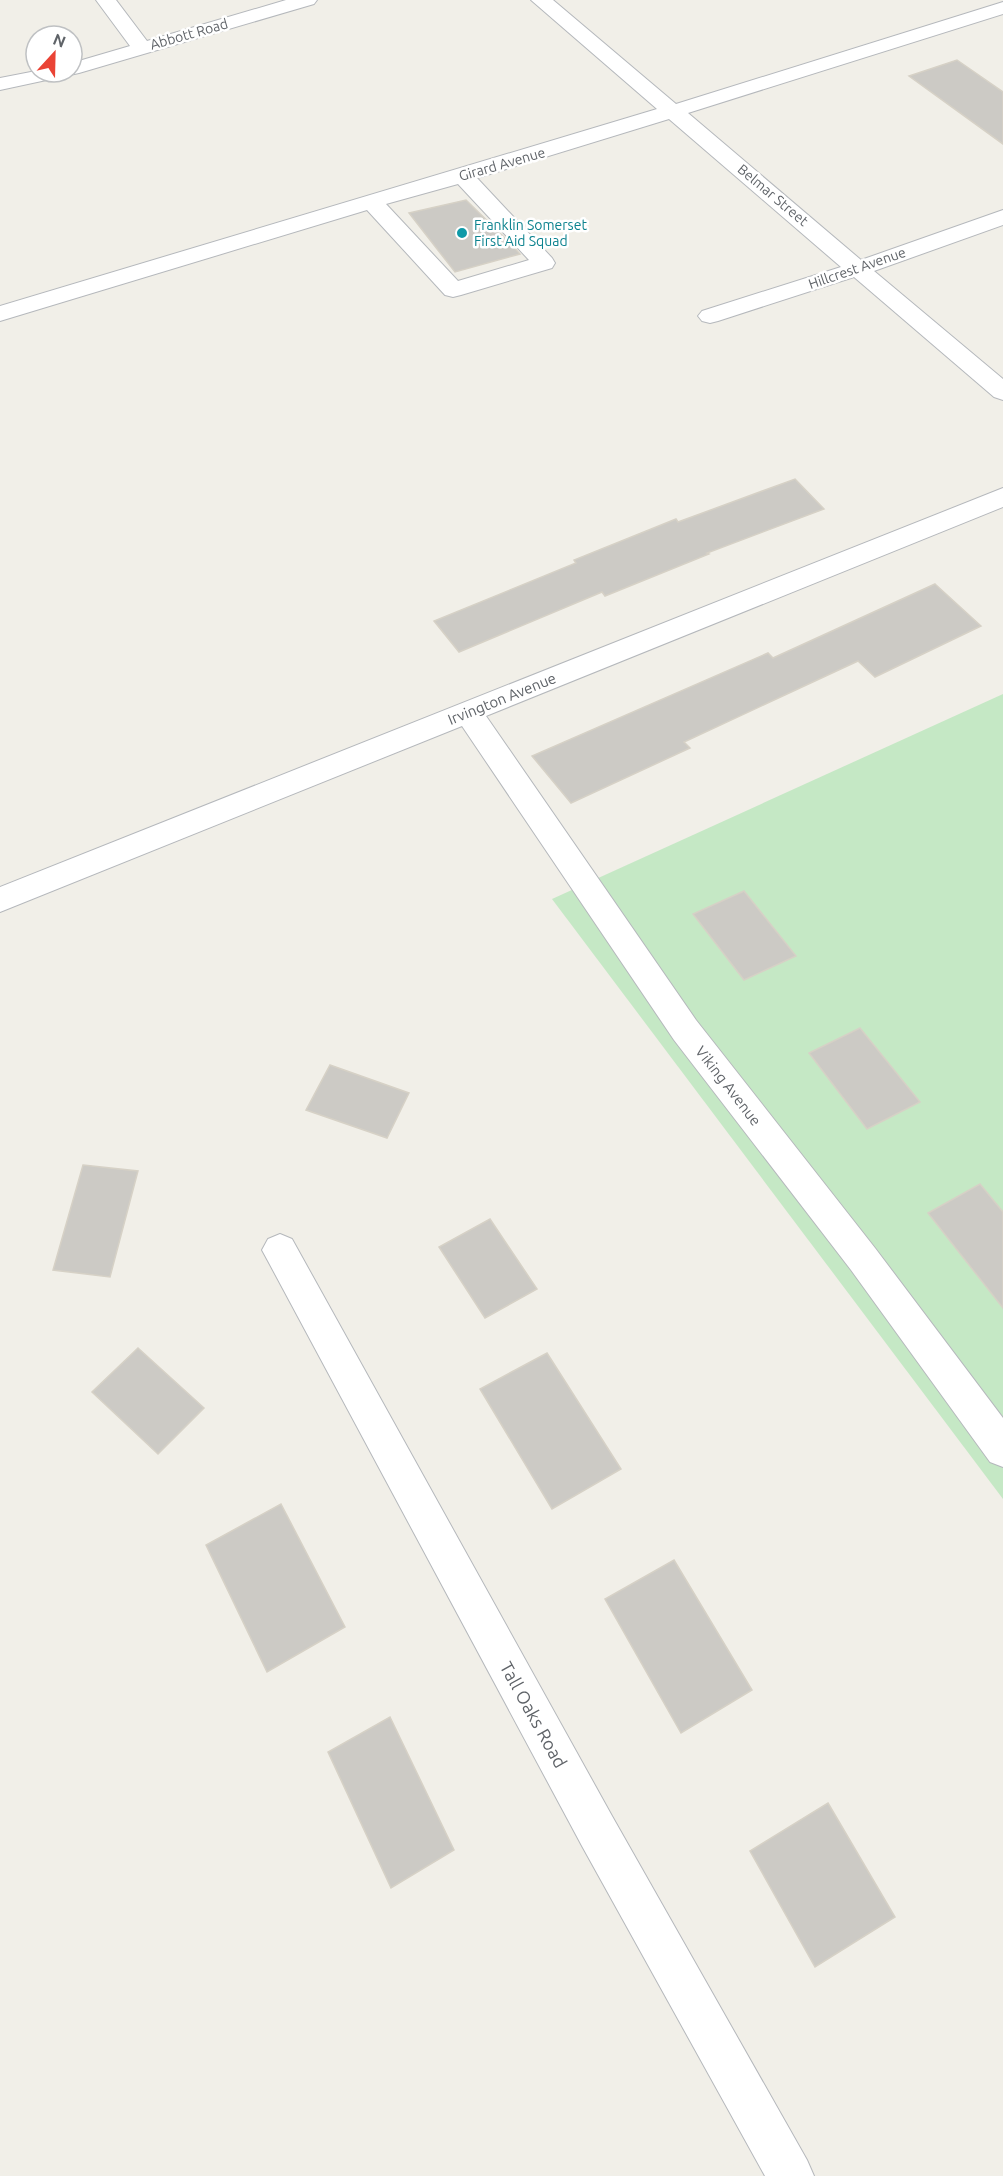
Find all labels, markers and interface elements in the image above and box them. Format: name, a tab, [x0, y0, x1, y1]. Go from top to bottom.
street label: Abbott Road	[148, 15, 230, 53]
north arrow	[24, 24, 84, 84]
text: N	[51, 30, 69, 51]
street label: Girard Avenue	[457, 144, 547, 184]
street label: Belmar Street	[734, 161, 812, 229]
place label: Franklin Somerset First Aid Squad	[474, 217, 587, 249]
marker: Franklin Somerset First Aid Squad	[455, 226, 469, 240]
street label: Hillcrest Avenue	[806, 244, 908, 292]
street label: Irvington Avenue	[445, 669, 558, 728]
street label: Viking Avenue	[692, 1043, 765, 1129]
street label: Tall Oaks Road	[497, 1658, 571, 1771]

